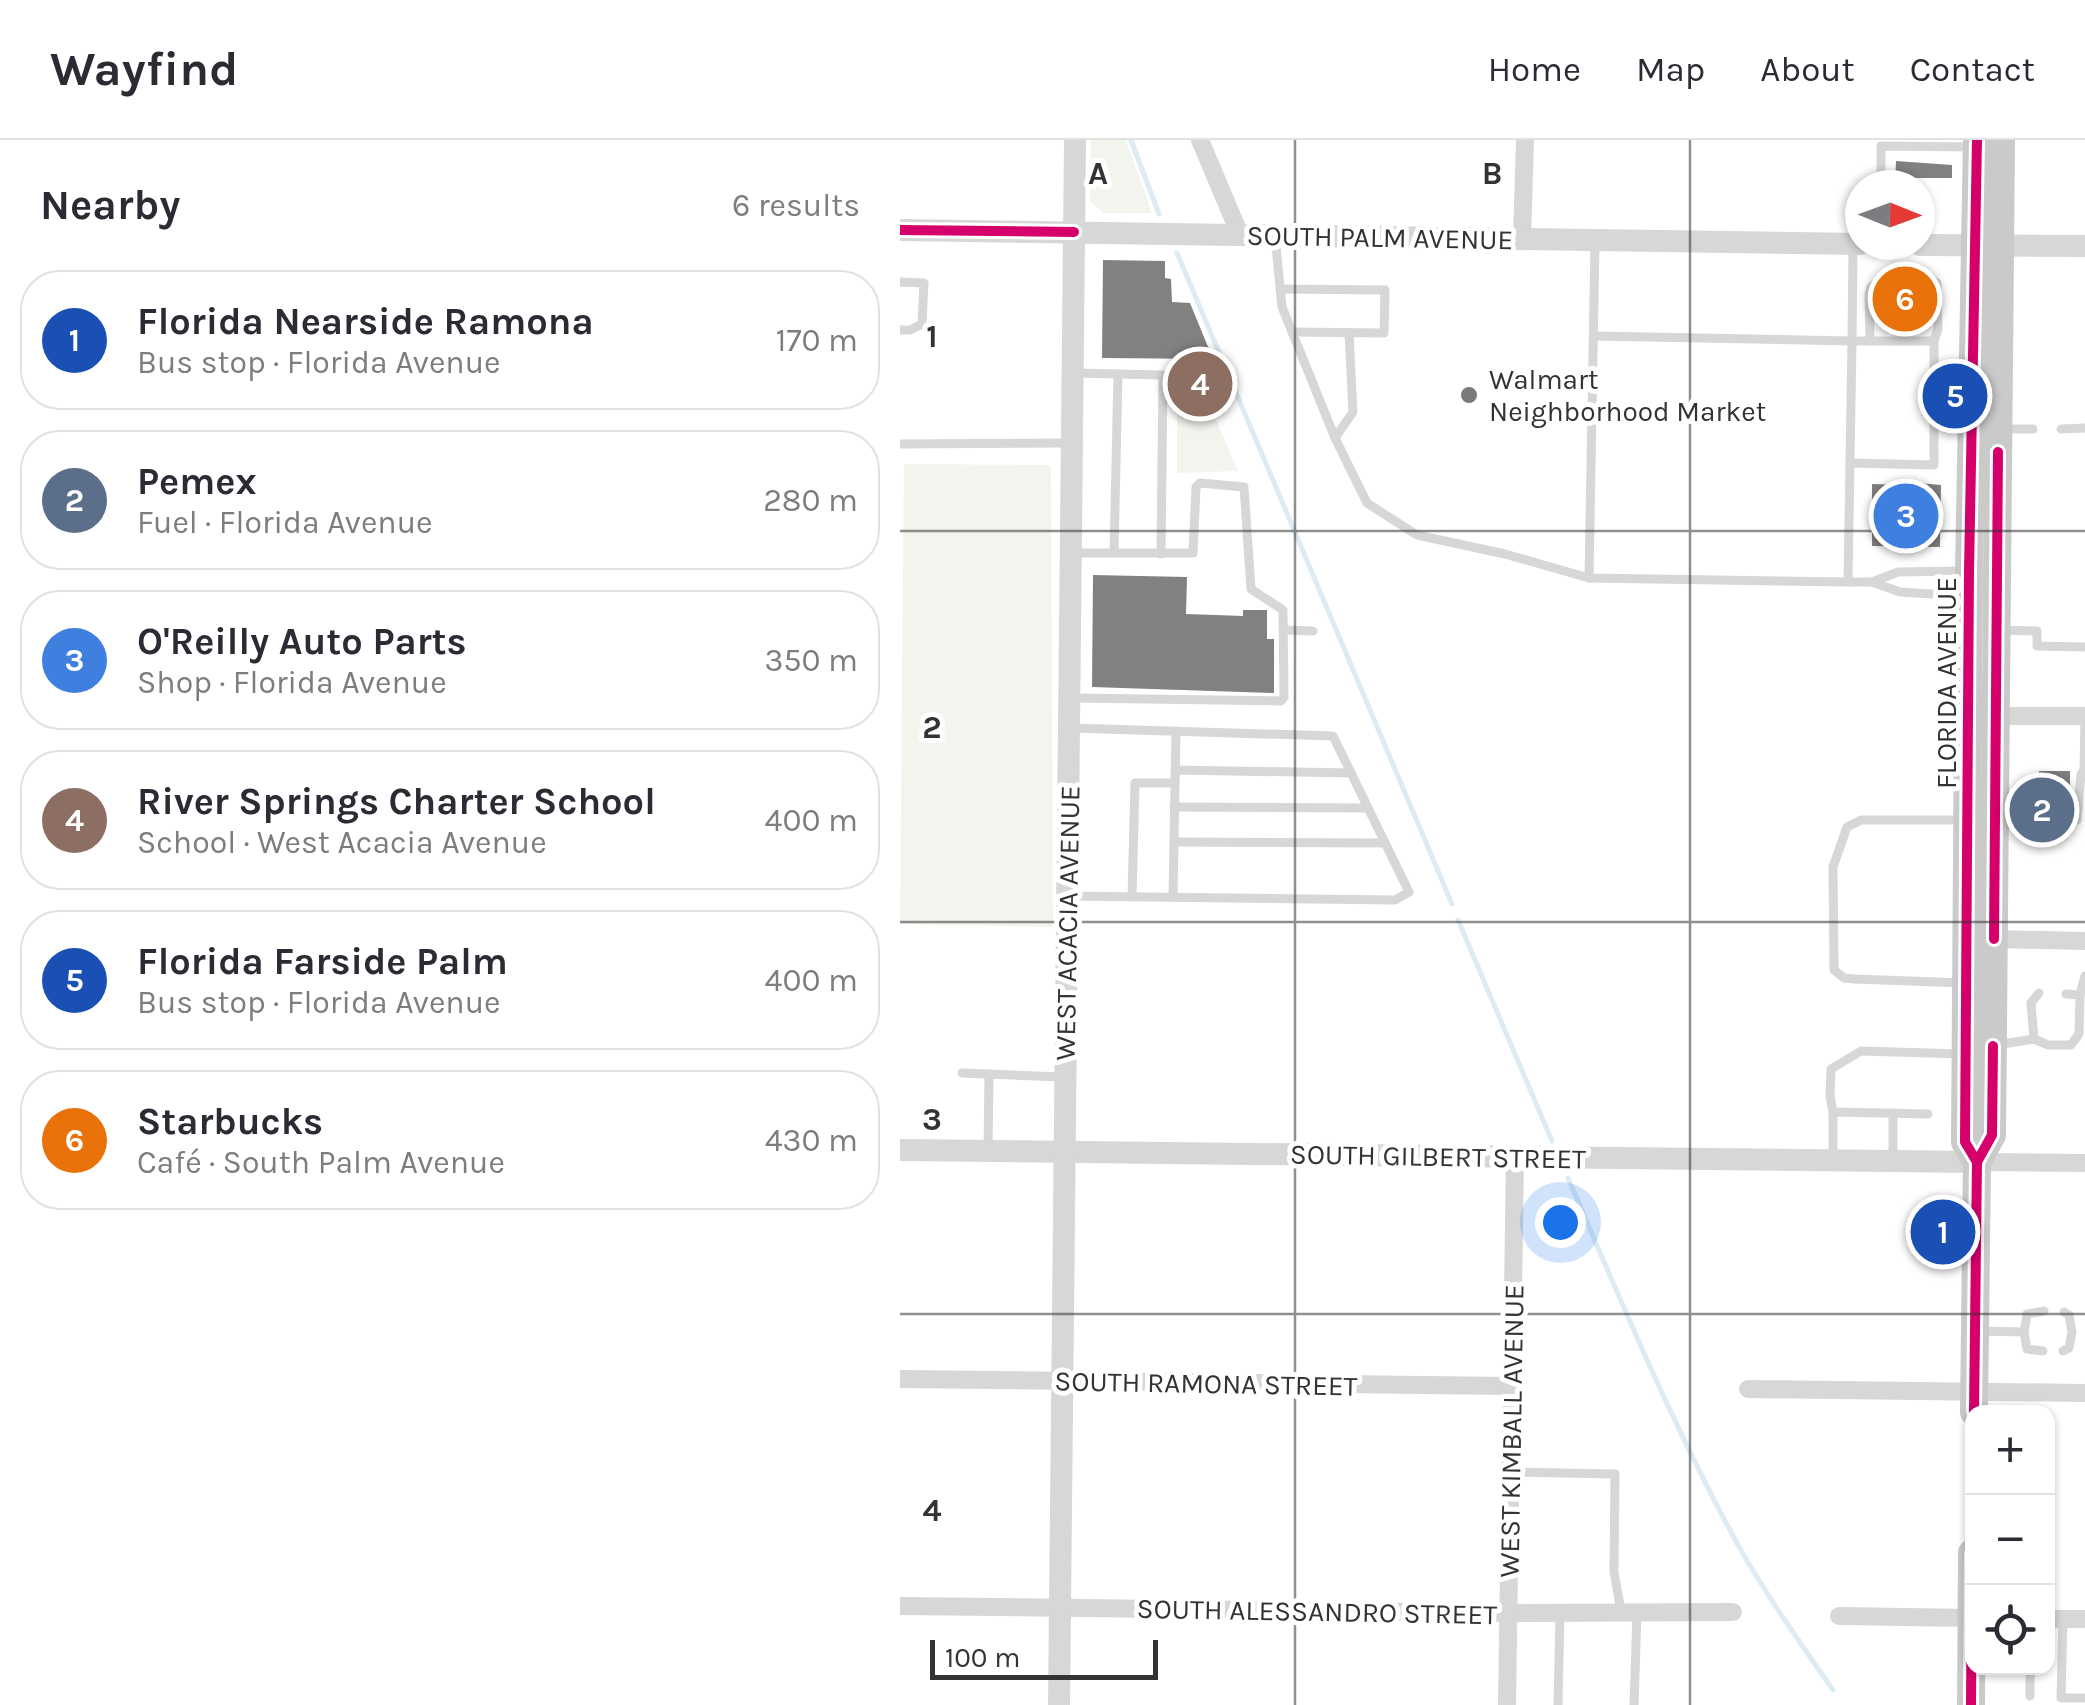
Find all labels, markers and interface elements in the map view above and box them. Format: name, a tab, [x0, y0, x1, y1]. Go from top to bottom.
text: Wayfind	[50, 41, 239, 97]
text: Home	[1488, 49, 1581, 90]
text: Map	[1636, 49, 1705, 90]
text: About	[1760, 49, 1855, 90]
text: Contact	[1910, 49, 2035, 90]
text: A	[1088, 155, 1108, 192]
text: B	[1482, 155, 1502, 192]
north arrow	[1845, 170, 1935, 260]
text: Nearby	[40, 180, 180, 230]
text: 6 results	[732, 187, 860, 224]
street label: SOUTH PALM AVENUE	[1246, 219, 1514, 256]
pin: 6	[1872, 262, 1938, 336]
text: Florida Nearside Ramona	[137, 299, 594, 344]
text: 1	[926, 318, 938, 355]
text: 1	[69, 322, 80, 359]
text: 170 m	[776, 322, 858, 359]
text: Bus stop · Florida Avenue	[137, 344, 500, 381]
pin: 4	[1168, 346, 1232, 422]
pin: 5	[1922, 358, 1988, 434]
place label: Walmart Neighborhood Market	[1489, 363, 1766, 428]
marker: Walmart Neighborhood Market	[1458, 384, 1480, 406]
text: Pemex	[137, 459, 256, 504]
pin: 3	[1874, 478, 1938, 554]
text: 2	[65, 482, 84, 519]
text: 280 m	[763, 482, 858, 519]
text: Fuel · Florida Avenue	[137, 504, 433, 541]
street label: FLORIDA AVENUE	[1930, 577, 1963, 789]
text: O'Reilly Auto Parts	[137, 619, 467, 664]
text: 3	[65, 642, 84, 679]
text: 350 m	[765, 642, 858, 679]
text: Shop · Florida Avenue	[137, 664, 447, 701]
text: 2	[922, 709, 942, 746]
pin: 2	[2010, 772, 2074, 848]
text: River Springs Charter School	[137, 779, 656, 824]
street label: WEST ACACIA AVENUE	[1049, 785, 1086, 1061]
text: 4	[65, 802, 84, 839]
text: 400 m	[765, 802, 858, 839]
text: School · West Acacia Avenue	[137, 824, 547, 861]
text: Florida Farside Palm	[137, 939, 508, 984]
text: 5	[65, 962, 84, 999]
text: 400 m	[765, 962, 858, 999]
text: Bus stop · Florida Avenue	[137, 984, 500, 1021]
text: Starbucks	[137, 1099, 323, 1144]
text: 3	[922, 1101, 942, 1138]
text: 6	[65, 1122, 84, 1159]
text: 430 m	[765, 1122, 858, 1159]
street label: SOUTH GILBERT STREET	[1290, 1137, 1586, 1176]
text: Café · South Palm Avenue	[137, 1144, 505, 1181]
pin: 1	[1910, 1194, 1976, 1270]
your location	[1535, 1197, 1586, 1248]
street label: WEST KIMBALL AVENUE	[1492, 1284, 1531, 1578]
street label: SOUTH RAMONA STREET	[1054, 1364, 1358, 1403]
map controls	[1965, 1405, 2055, 1675]
button: +	[1965, 1405, 2055, 1495]
text: 4	[922, 1492, 942, 1529]
button: −	[1965, 1495, 2055, 1585]
button: locate	[1965, 1585, 2055, 1675]
street label: SOUTH ALESSANDRO STREET	[1136, 1592, 1498, 1631]
scale bar	[930, 1635, 1158, 1680]
text: 100 m	[945, 1641, 1020, 1674]

